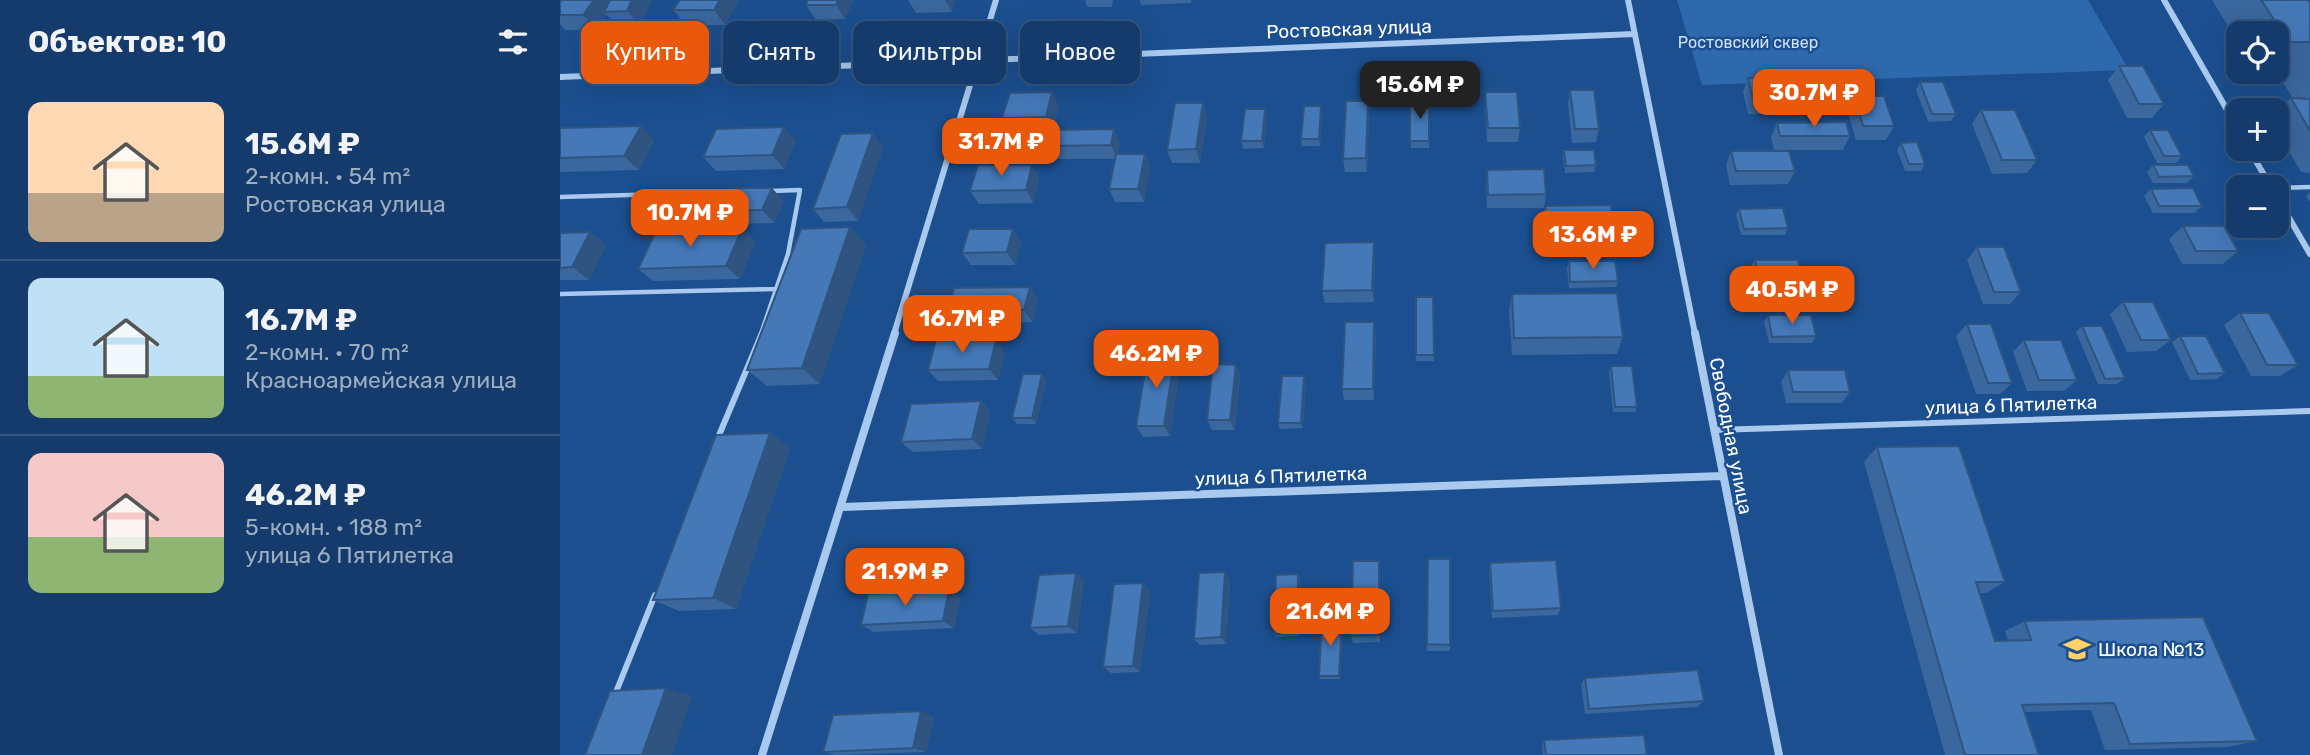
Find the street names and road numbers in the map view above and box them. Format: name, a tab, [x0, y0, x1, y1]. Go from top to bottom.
street label: Ростовская улица	[1266, 15, 1432, 43]
street label: Свободная улица	[1705, 356, 1757, 516]
street label: улица 6 Пятилетка	[1924, 390, 2098, 420]
street label: улица 6 Пятилетка	[1194, 461, 1368, 491]

